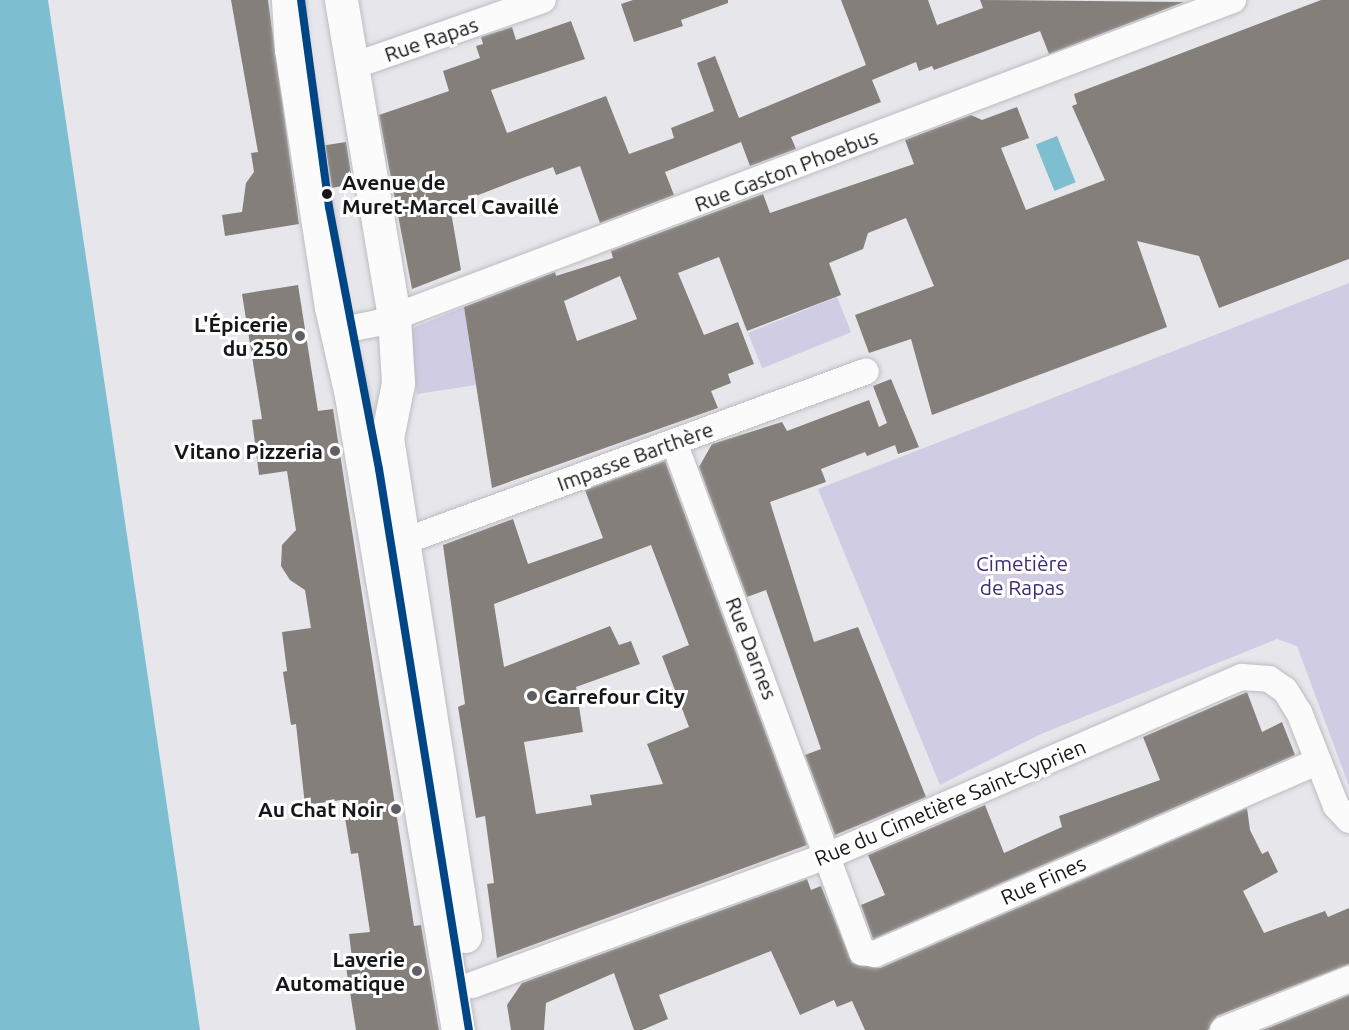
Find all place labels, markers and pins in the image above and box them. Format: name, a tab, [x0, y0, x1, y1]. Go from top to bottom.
place label: Avenue de Muret-Marcel Cavaillé	[342, 169, 559, 219]
marker: Avenue de Muret-Marcel Cavaillé	[317, 184, 337, 204]
place label: L'Épicerie du 250	[194, 311, 288, 361]
marker: L'Épicerie du 250	[293, 329, 307, 343]
place label: Vitano Pizzeria	[174, 438, 323, 464]
marker: Vitano Pizzeria	[328, 444, 342, 458]
place label: Carrefour City	[544, 683, 685, 709]
marker: Carrefour City	[525, 689, 539, 703]
place label: Au Chat Noir	[258, 796, 384, 822]
marker: Au Chat Noir	[389, 802, 403, 816]
place label: Laverie Automatique	[275, 946, 405, 996]
marker: Laverie Automatique	[410, 964, 424, 978]

